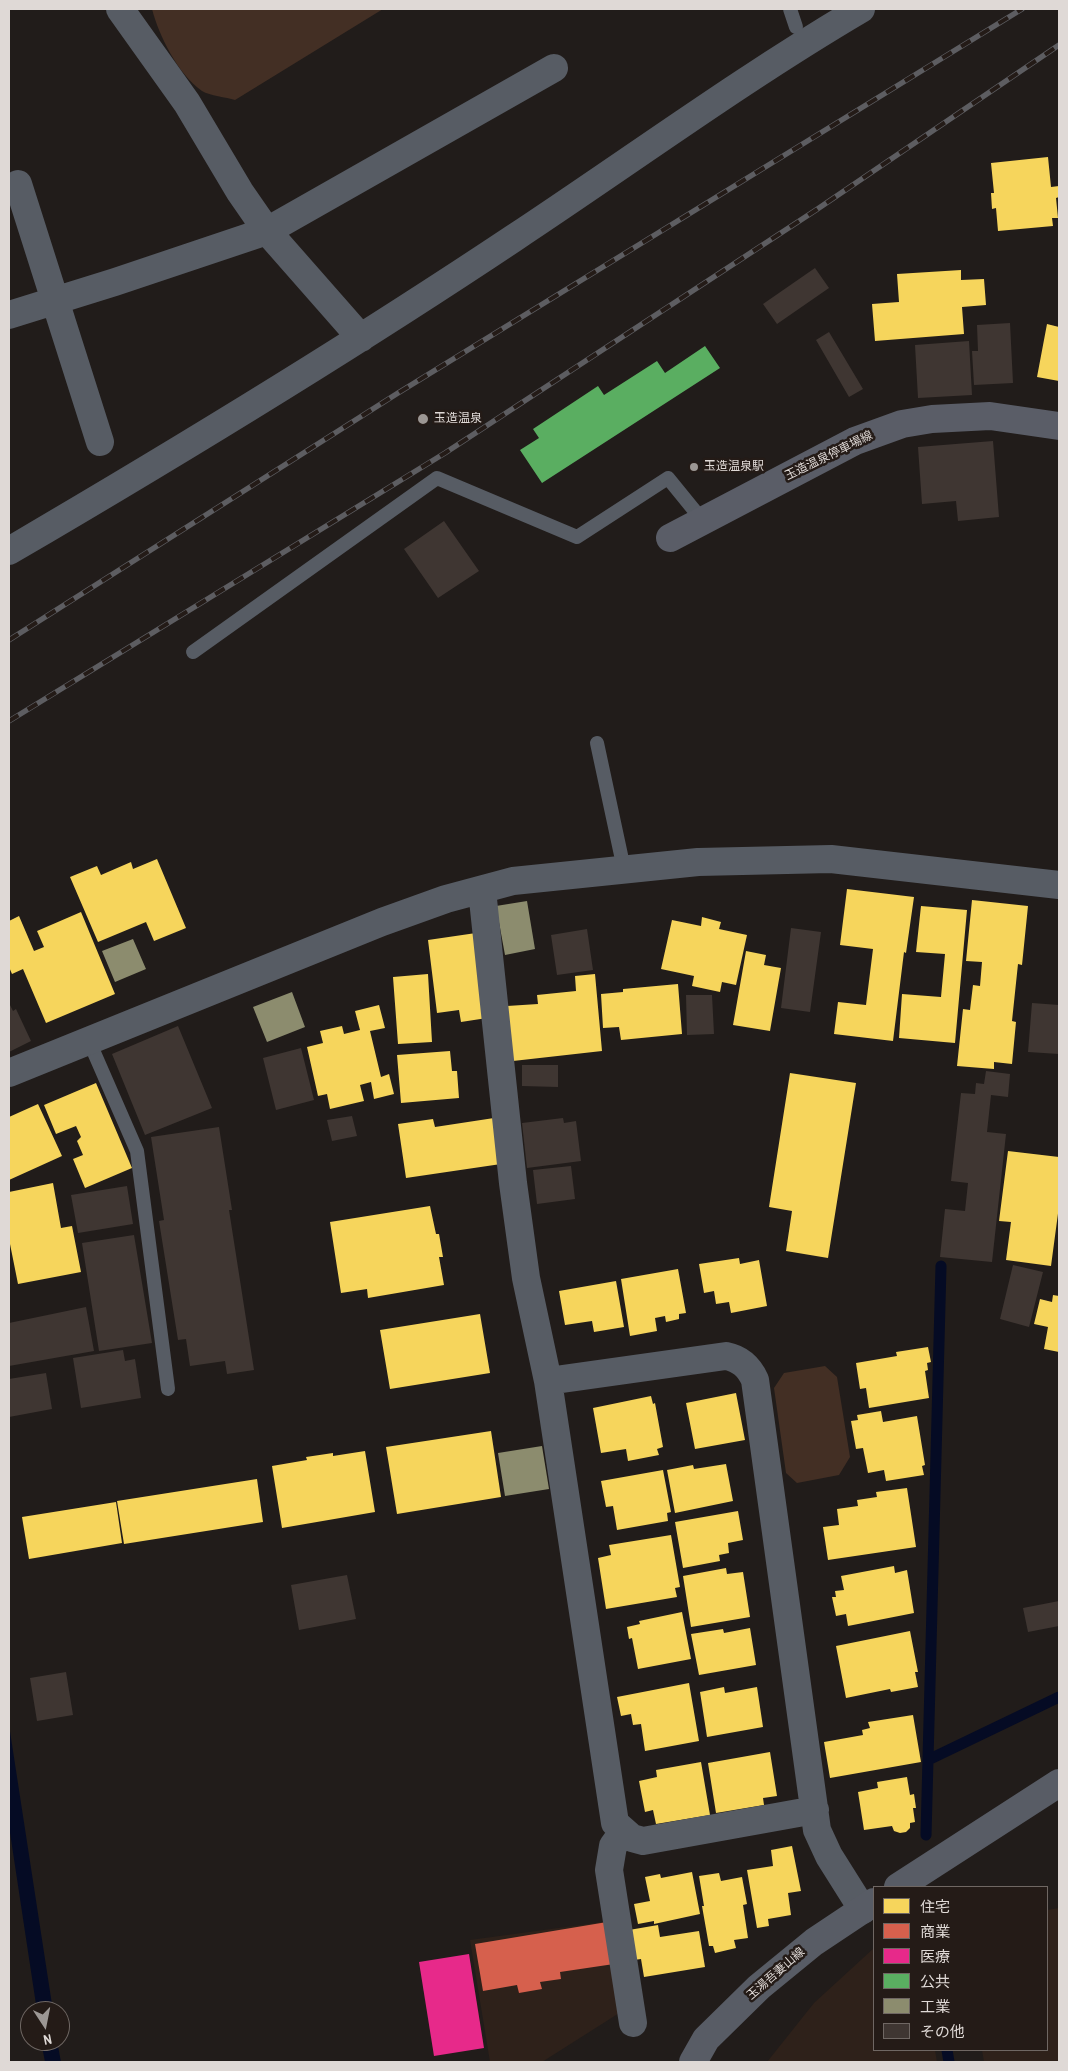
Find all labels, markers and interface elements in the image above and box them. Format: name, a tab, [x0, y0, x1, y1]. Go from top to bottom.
marker: 玉造温泉	[416, 412, 430, 426]
place label: 玉造温泉	[434, 412, 482, 426]
street label: 玉造温泉停車場線	[783, 428, 875, 484]
place label: 玉造温泉駅	[704, 460, 764, 474]
marker: 玉造温泉駅	[688, 461, 700, 473]
legend	[873, 1886, 1048, 2051]
text: 住宅	[920, 1896, 950, 1917]
text: 商業	[920, 1921, 950, 1942]
street label: 玉湯吾妻山線	[744, 1945, 808, 2003]
text: 医療	[920, 1946, 950, 1967]
text: 公共	[920, 1971, 950, 1992]
text: 工業	[920, 1996, 950, 2017]
north arrow	[20, 2001, 70, 2051]
text: その他	[920, 2021, 965, 2042]
text: N	[42, 2030, 53, 2049]

